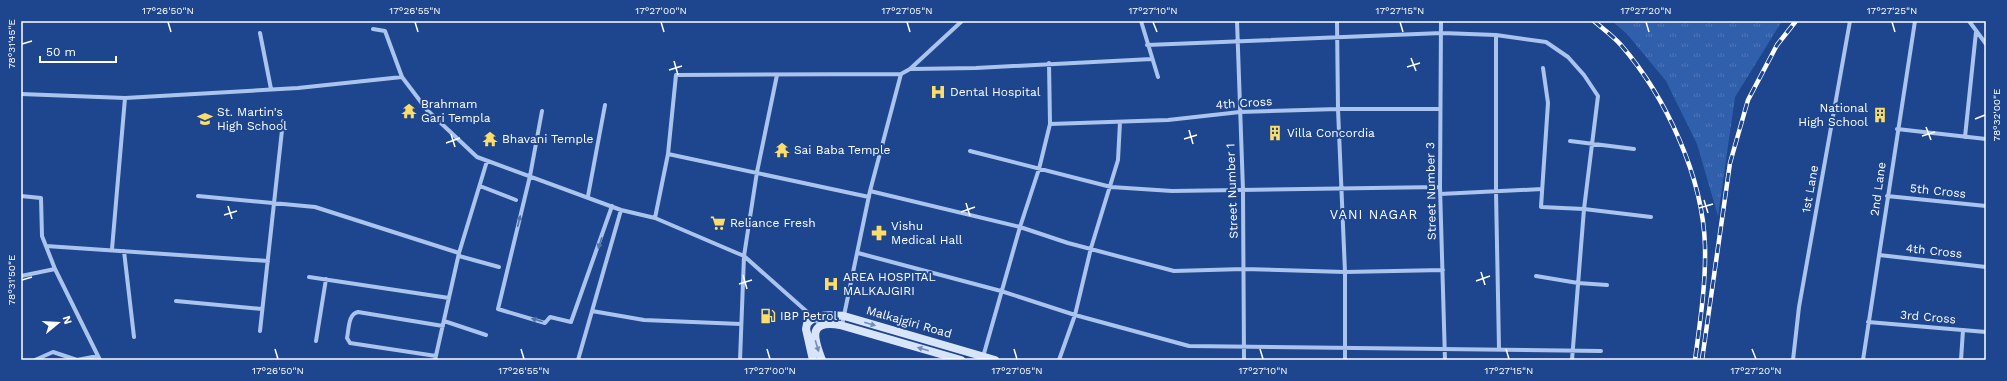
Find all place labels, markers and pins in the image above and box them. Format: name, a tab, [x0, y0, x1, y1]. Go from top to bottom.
hospital icon: Dental Hospital	[929, 83, 947, 101]
place label: Dental Hospital	[950, 85, 1041, 99]
place label: Brahmam Gari Templa	[421, 97, 491, 125]
place label: National High School	[1798, 101, 1868, 129]
temple icon: Brahmam Gari Templa	[400, 102, 418, 120]
place label: St. Martin's High School	[217, 105, 287, 133]
building icon: National High School	[1871, 106, 1889, 124]
school or university icon: St. Martin's High School	[196, 110, 214, 128]
building icon: Villa Concordia	[1266, 124, 1284, 142]
place label: Villa Concordia	[1287, 126, 1375, 140]
temple icon: Bhavani Temple	[481, 130, 499, 148]
place label: Bhavani Temple	[502, 132, 594, 146]
temple icon: Sai Baba Temple	[773, 141, 791, 159]
place label: Sai Baba Temple	[794, 143, 891, 157]
supermarket icon: Reliance Fresh	[709, 214, 727, 232]
place label: Reliance Fresh	[730, 216, 816, 230]
place label: Vishu Medical Hall	[891, 219, 963, 247]
pharmacy icon: Vishu Medical Hall	[870, 224, 888, 242]
place label: AREA HOSPITAL MALKAJGIRI	[843, 270, 936, 298]
hospital icon: AREA HOSPITAL MALKAJGIRI	[822, 275, 840, 293]
fuel station icon: IBP Petrol	[759, 307, 777, 325]
place label: IBP Petrol	[780, 309, 837, 323]

